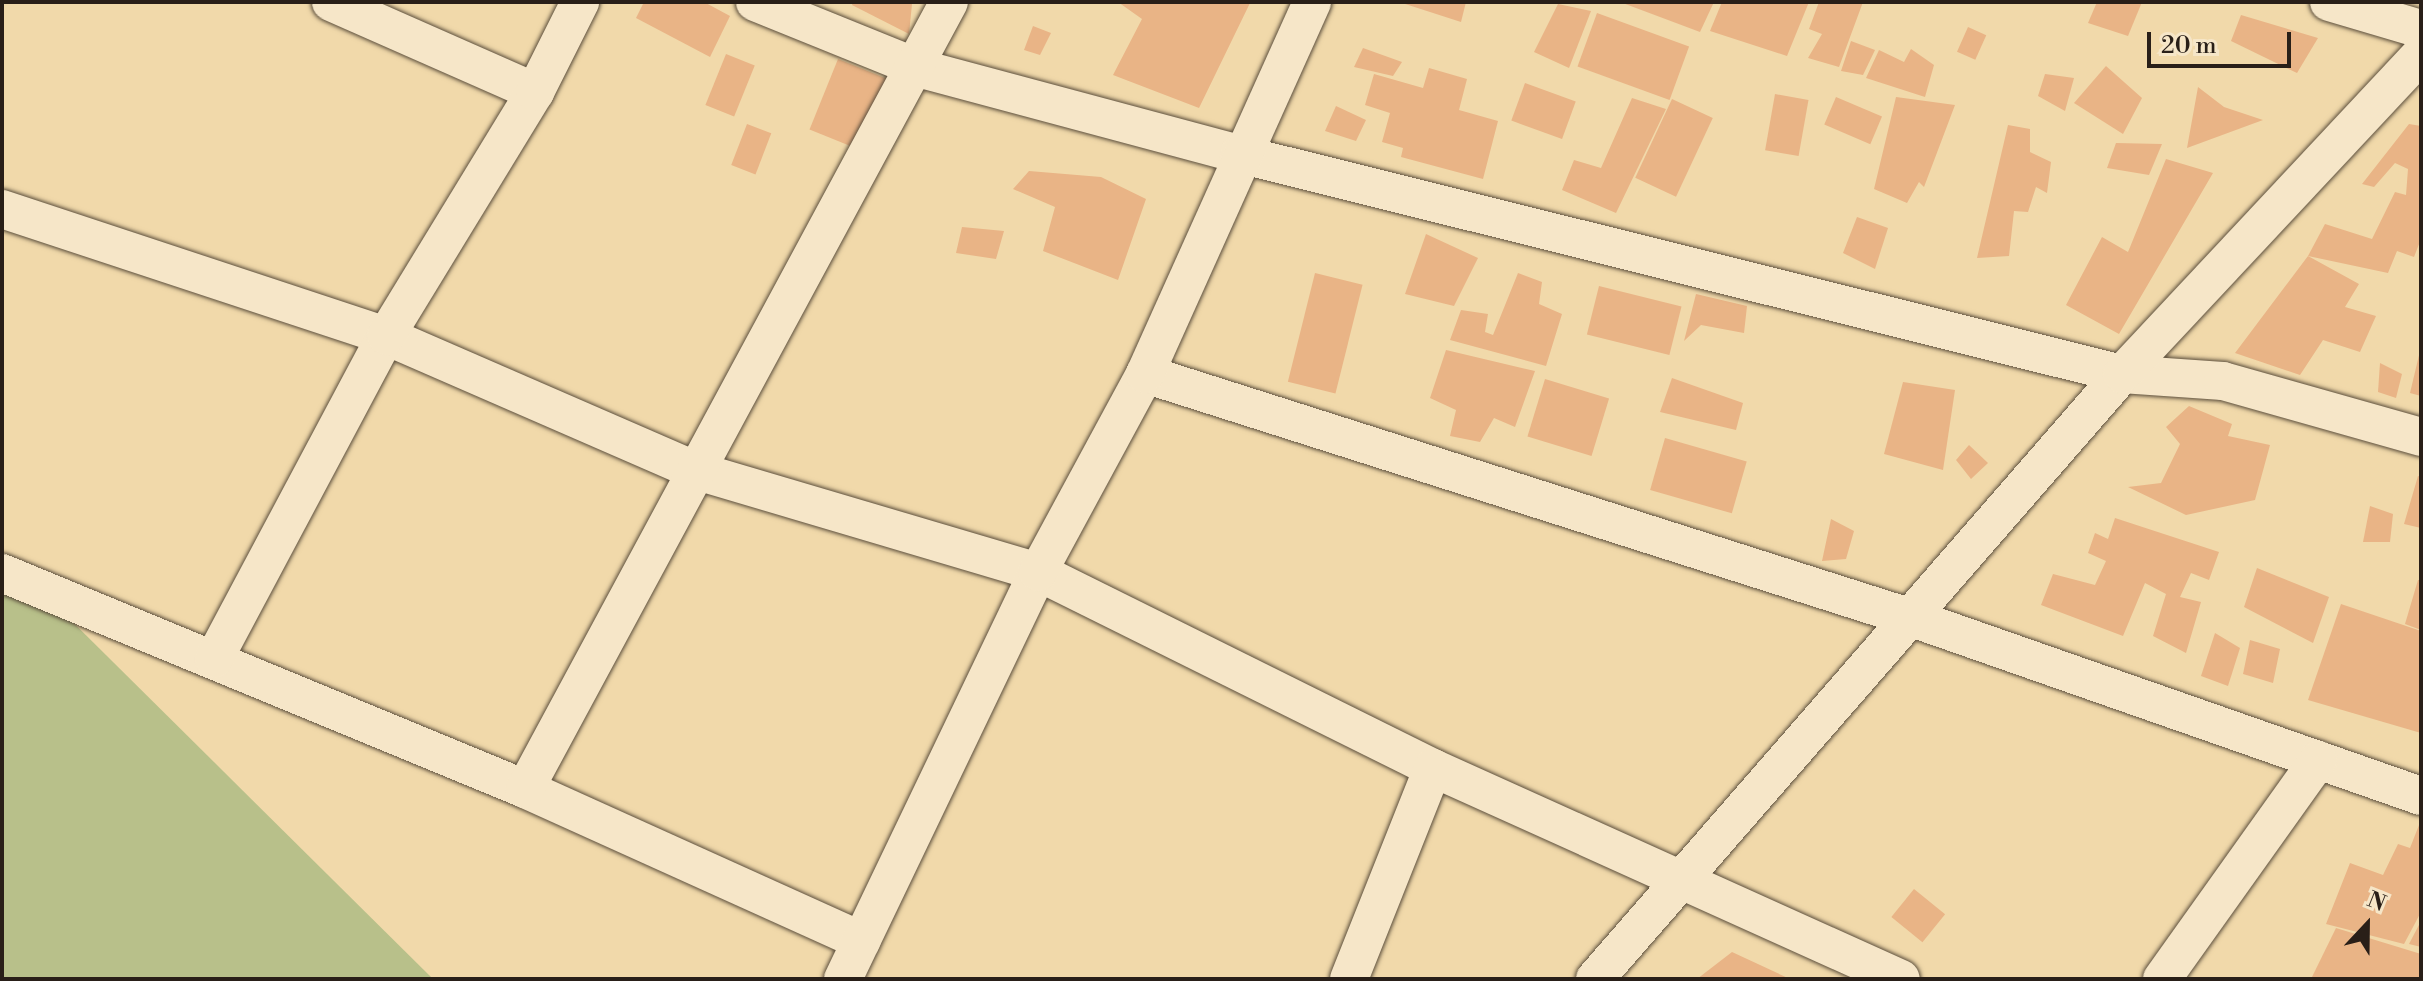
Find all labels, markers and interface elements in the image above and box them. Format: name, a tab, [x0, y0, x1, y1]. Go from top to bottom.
scale bar	[2151, 16, 2295, 66]
text: 20 m	[2161, 31, 2217, 61]
north arrow	[2327, 885, 2407, 965]
text: N	[2363, 887, 2389, 918]

